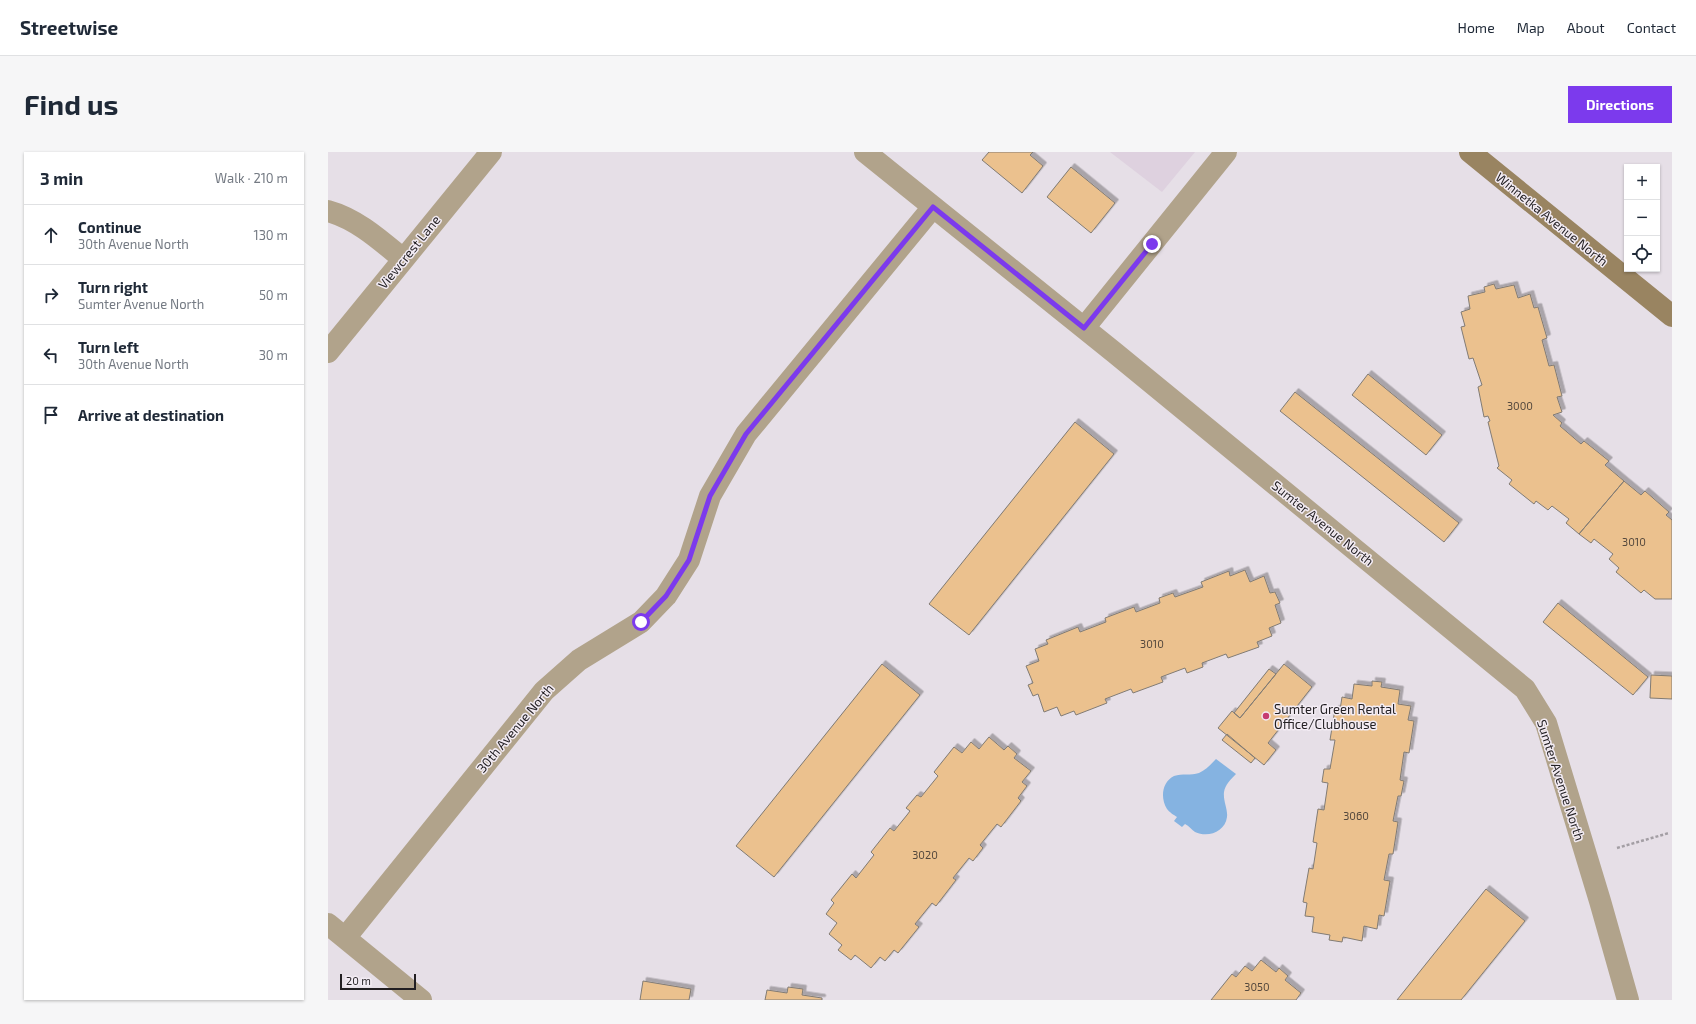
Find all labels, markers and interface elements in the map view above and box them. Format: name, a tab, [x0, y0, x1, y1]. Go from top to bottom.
text: Streetwise	[20, 16, 118, 39]
text: Home	[1458, 19, 1495, 36]
text: Map	[1517, 19, 1545, 36]
text: About	[1567, 19, 1605, 36]
text: Contact	[1627, 19, 1676, 36]
button: Directions	[1568, 86, 1672, 123]
text: Find us	[24, 87, 118, 121]
map controls	[1624, 164, 1660, 272]
button: +	[1624, 164, 1660, 200]
text: 3 min	[40, 168, 83, 188]
street label: Winnetka Avenue North	[1493, 169, 1611, 269]
text: Walk · 210 m	[215, 170, 288, 186]
button: −	[1624, 200, 1660, 236]
street label: Viewcrest Lane	[374, 212, 444, 292]
text: Continue	[78, 218, 141, 236]
icon: ahead	[40, 224, 62, 246]
text: 130 m	[253, 227, 288, 243]
route end	[1143, 235, 1161, 253]
text: 30th Avenue North	[78, 236, 189, 252]
button: locate	[1624, 236, 1660, 272]
text: Turn right	[78, 278, 148, 296]
icon: right	[40, 284, 62, 306]
text: 50 m	[259, 287, 288, 303]
text: Sumter Avenue North	[78, 296, 204, 312]
text: Turn left	[78, 338, 139, 356]
icon: left	[40, 344, 62, 366]
text: 30 m	[259, 347, 288, 363]
text: 30th Avenue North	[78, 356, 189, 372]
house number: 3000	[1507, 399, 1533, 412]
icon: arrive	[40, 404, 62, 426]
text: Arrive at destination	[78, 406, 224, 424]
street label: Sumter Avenue North	[1269, 477, 1377, 569]
house number: 3010	[1622, 535, 1646, 548]
route start	[632, 613, 650, 631]
house number: 3010	[1140, 637, 1164, 650]
street label: 30th Avenue North	[473, 680, 557, 776]
place label: Sumter Green Rental Office/Clubhouse	[1274, 701, 1396, 732]
marker: Sumter Green Rental Office/Clubhouse	[1261, 711, 1271, 721]
street label: Sumter Avenue North	[1534, 717, 1588, 843]
house number: 3060	[1343, 809, 1369, 822]
house number: 3020	[912, 848, 938, 861]
scale bar	[340, 972, 416, 991]
text: 20 m	[346, 974, 371, 987]
house number: 3050	[1244, 980, 1270, 993]

